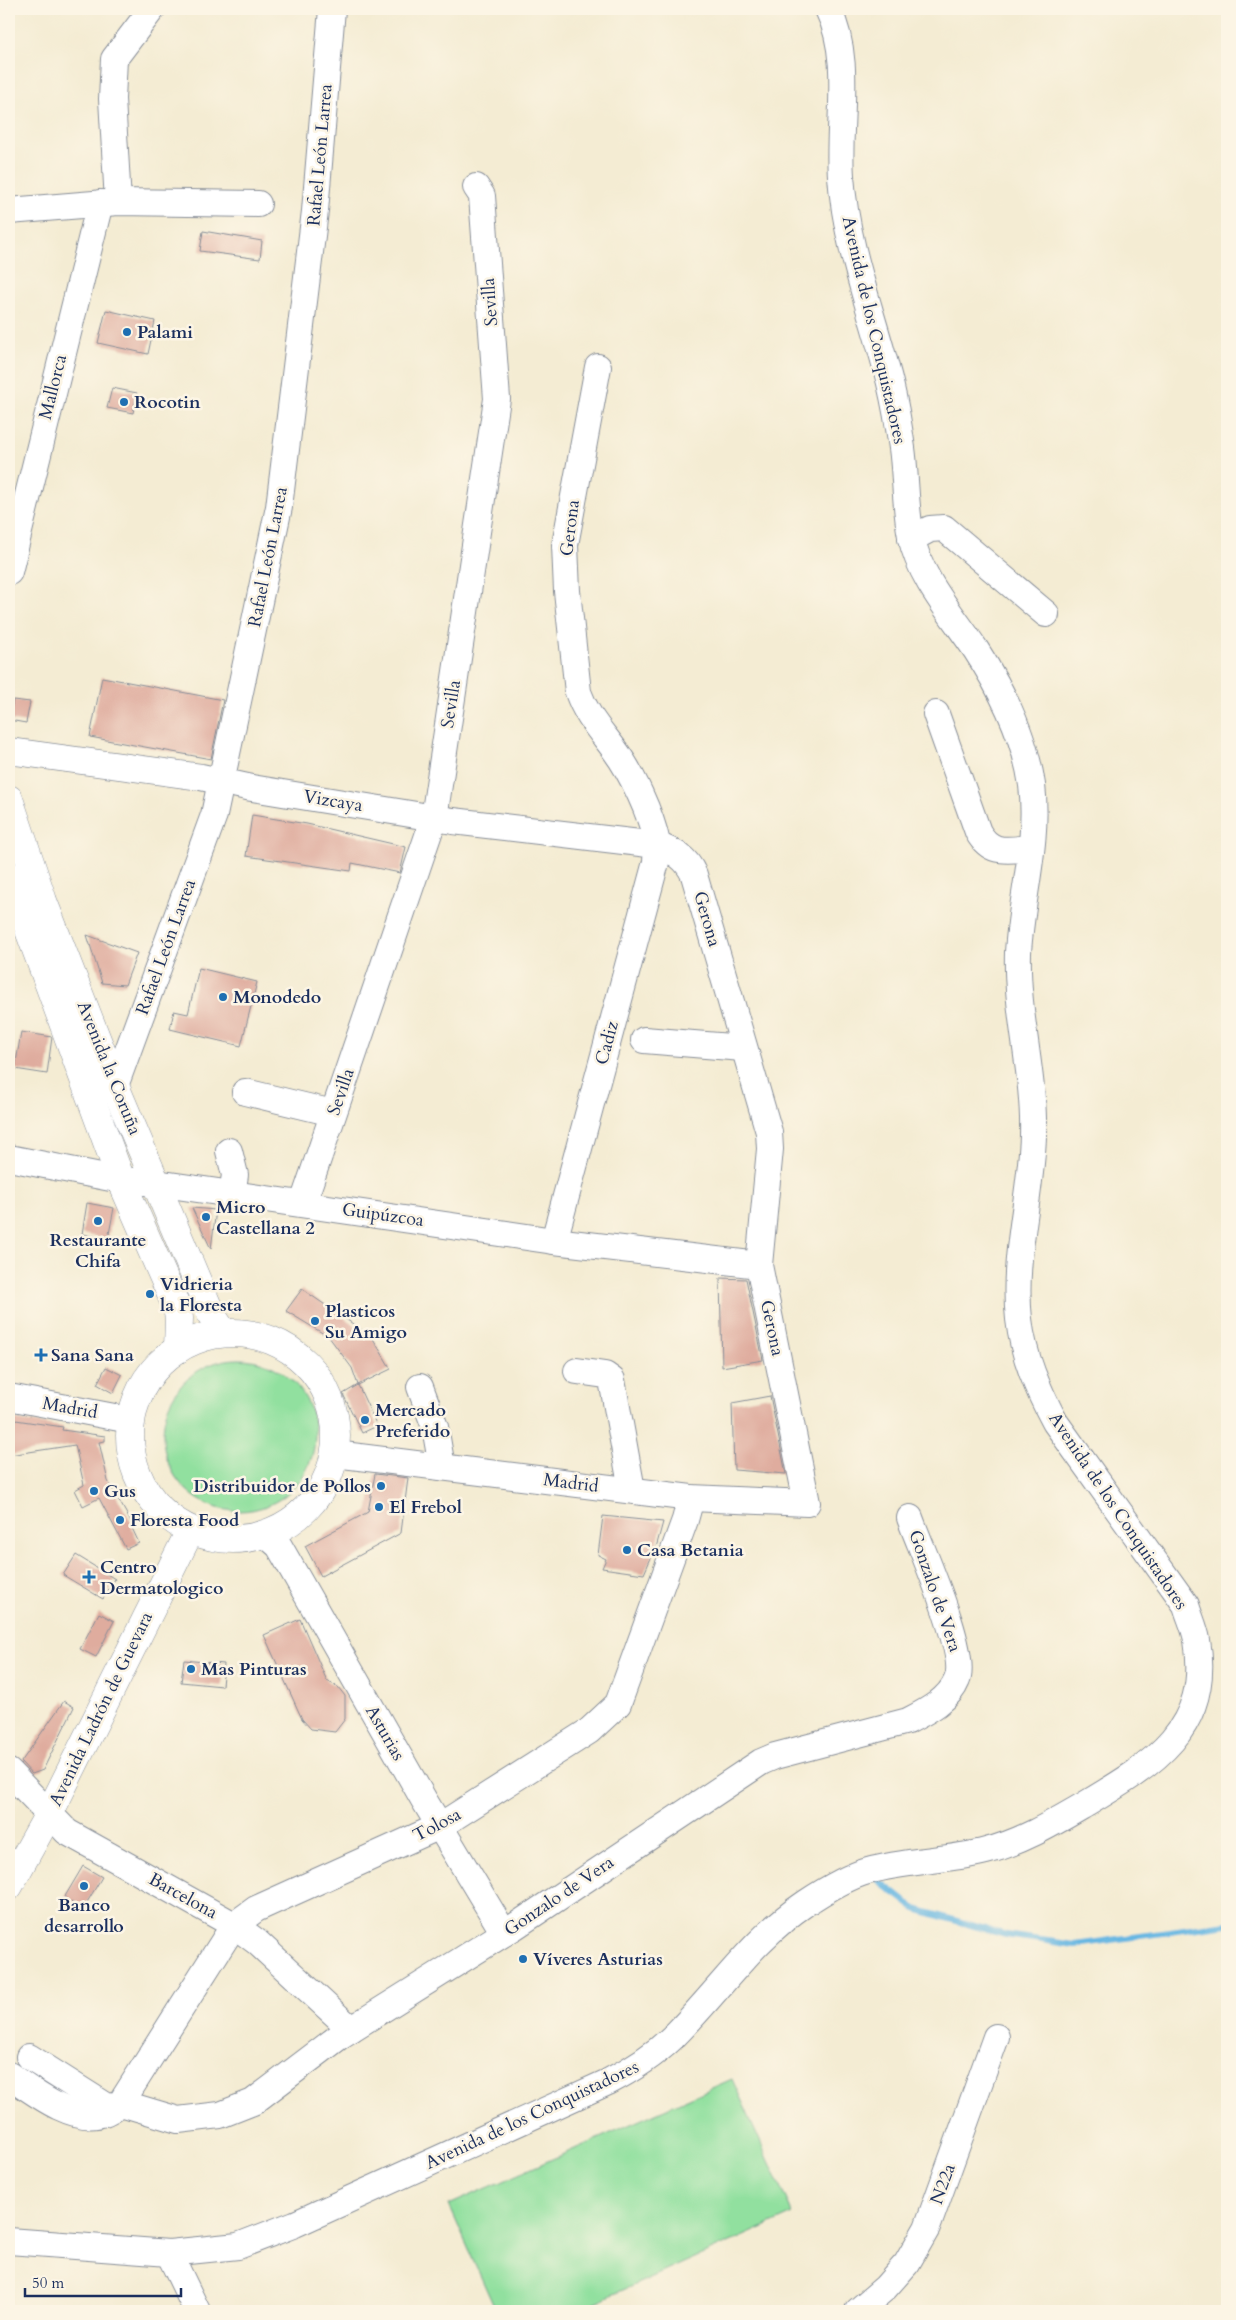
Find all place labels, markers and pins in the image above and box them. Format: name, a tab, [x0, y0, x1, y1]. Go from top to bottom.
place label: Palami	[137, 320, 193, 345]
marker: Palami	[121, 326, 133, 338]
place label: Rocotin	[134, 390, 201, 415]
marker: Rocotin	[118, 396, 130, 408]
place label: Monodedo	[233, 985, 321, 1010]
marker: Monodedo	[217, 991, 229, 1003]
place label: Micro Castellana 2	[216, 1195, 315, 1241]
marker: Micro Castellana 2	[200, 1211, 212, 1223]
marker: Restaurante Chifa	[92, 1215, 104, 1227]
place label: Restaurante Chifa	[49, 1228, 147, 1274]
place label: Vidrieria la Floresta	[160, 1272, 242, 1318]
marker: Vidrieria la Floresta	[144, 1288, 156, 1300]
place label: Plasticos Su Amigo	[325, 1299, 407, 1345]
marker: Plasticos Su Amigo	[309, 1315, 321, 1327]
place label: Sana Sana	[51, 1343, 134, 1368]
marker: Sana Sana	[35, 1349, 47, 1361]
place label: Mercado Preferido	[375, 1398, 450, 1444]
marker: Mercado Preferido	[359, 1414, 371, 1426]
place label: Distribuidor de Pollos	[193, 1474, 371, 1499]
place label: Gus	[104, 1479, 136, 1504]
marker: Distribuidor de Pollos	[375, 1480, 387, 1492]
marker: Gus	[88, 1485, 100, 1497]
place label: El Frebol	[389, 1495, 462, 1520]
marker: El Frebol	[373, 1501, 385, 1513]
place label: Floresta Food	[130, 1508, 240, 1533]
marker: Floresta Food	[114, 1514, 126, 1526]
place label: Casa Betania	[637, 1538, 744, 1563]
marker: Casa Betania	[621, 1544, 633, 1556]
place label: Centro Dermatologico	[100, 1555, 223, 1601]
marker: Centro Dermatologico	[82, 1570, 96, 1584]
place label: Mas Pinturas	[201, 1657, 307, 1682]
marker: Mas Pinturas	[185, 1663, 197, 1675]
marker: Banco desarrollo	[78, 1880, 90, 1892]
place label: Banco desarrollo	[44, 1893, 124, 1939]
place label: Víveres Asturias	[533, 1947, 663, 1972]
marker: Víveres Asturias	[517, 1953, 529, 1965]

